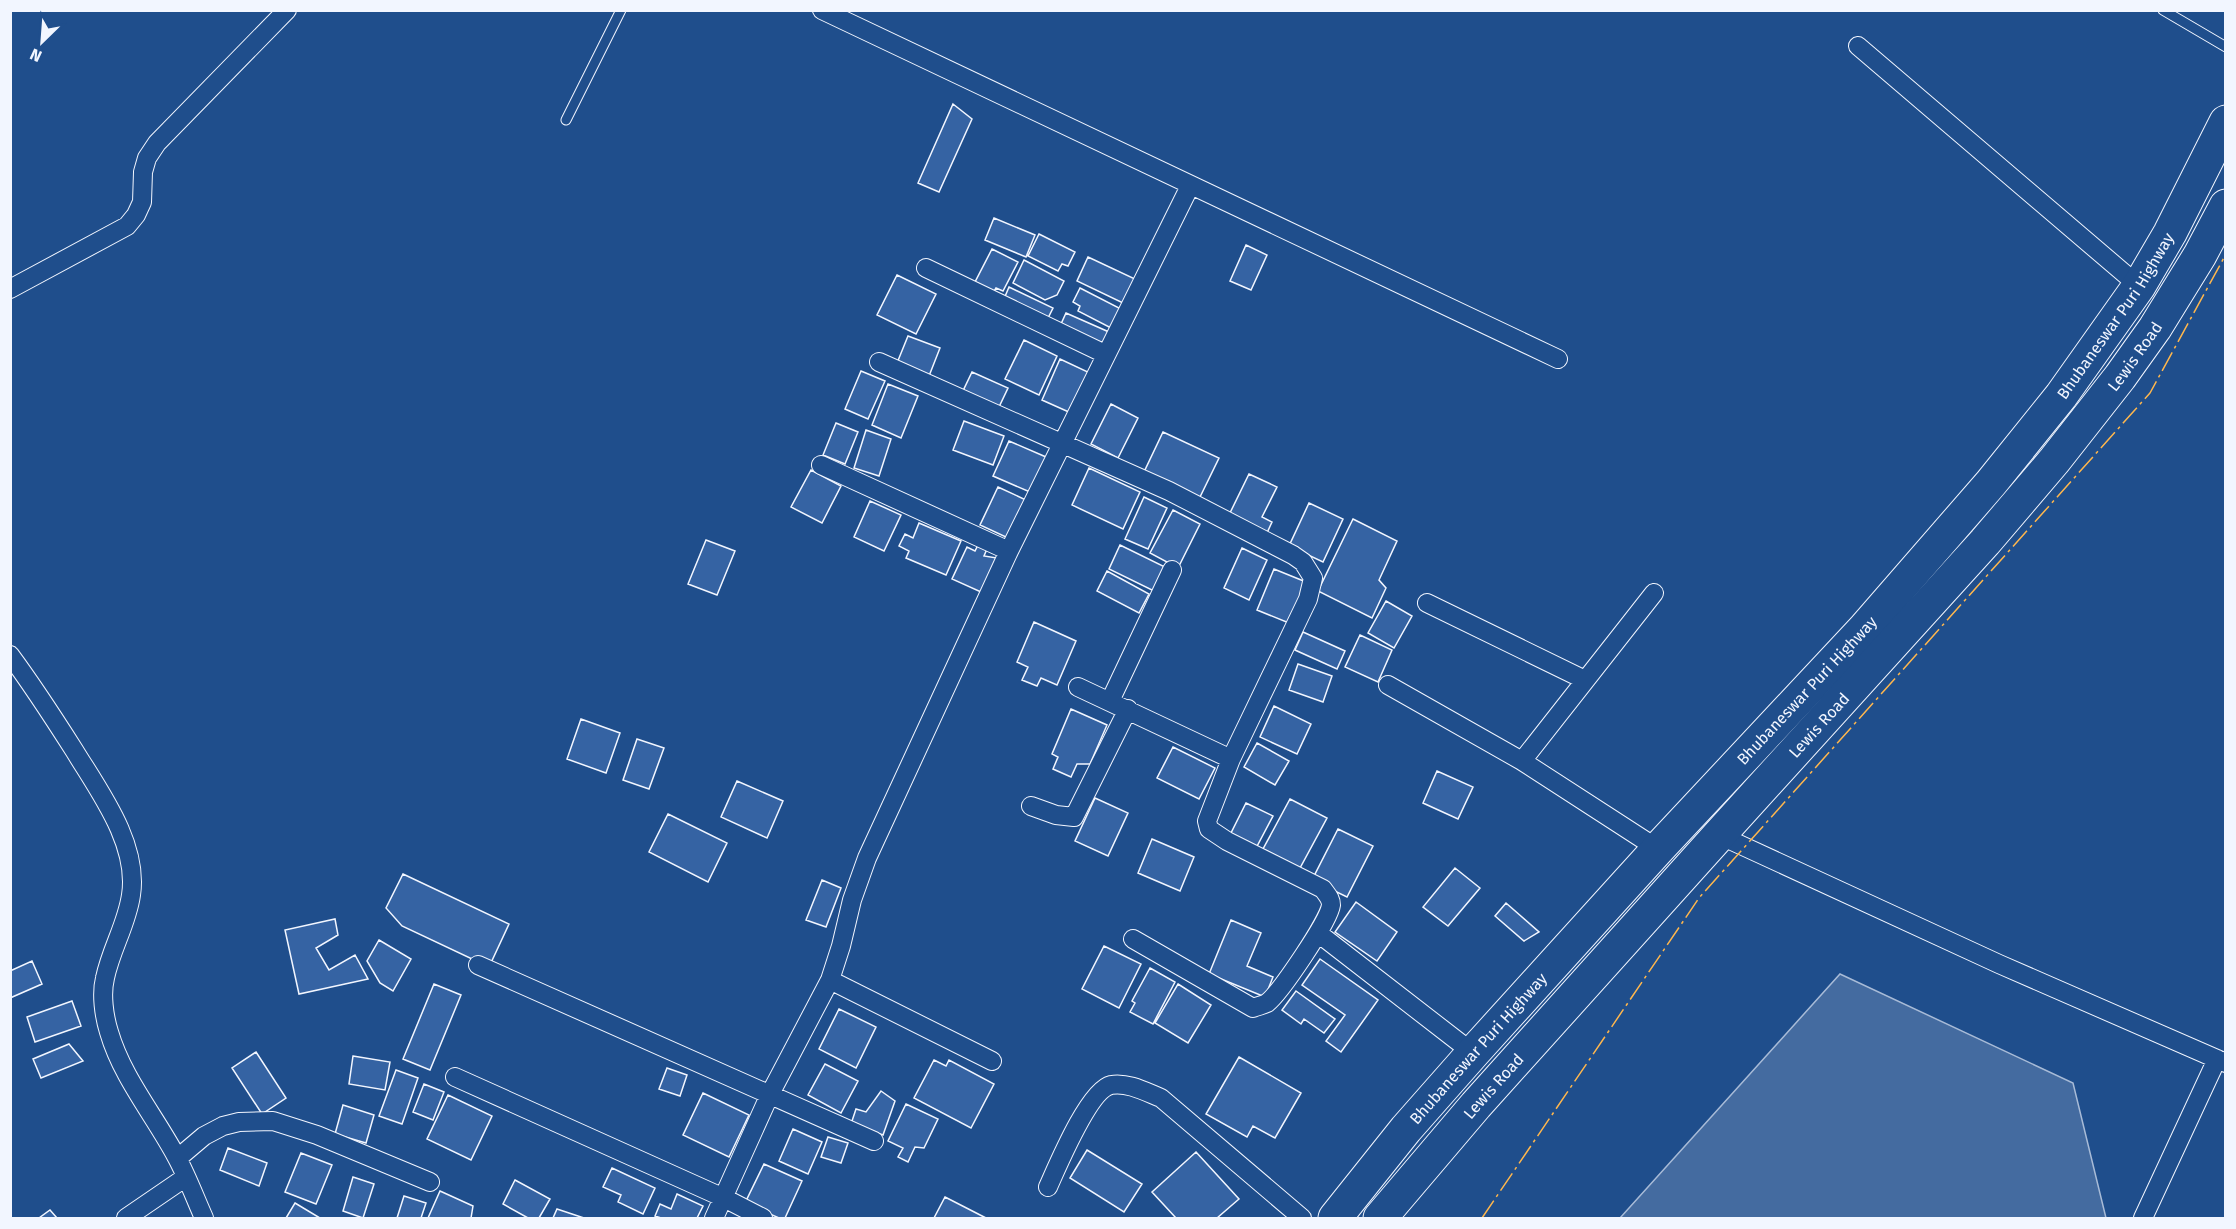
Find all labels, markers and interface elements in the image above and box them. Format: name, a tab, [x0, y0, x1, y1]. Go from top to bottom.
north arrow	[12, 12, 72, 72]
text: N	[27, 44, 45, 66]
street label: Bhubaneswar Puri Highway	[2053, 229, 2178, 403]
street label: Lewis Road	[2103, 318, 2166, 395]
street label: Bhubaneswar Puri Highway	[1733, 612, 1881, 768]
street label: Lewis Road	[1785, 689, 1853, 761]
street label: Bhubaneswar Puri Highway	[1405, 969, 1551, 1128]
street label: Lewis Road	[1459, 1049, 1527, 1122]

